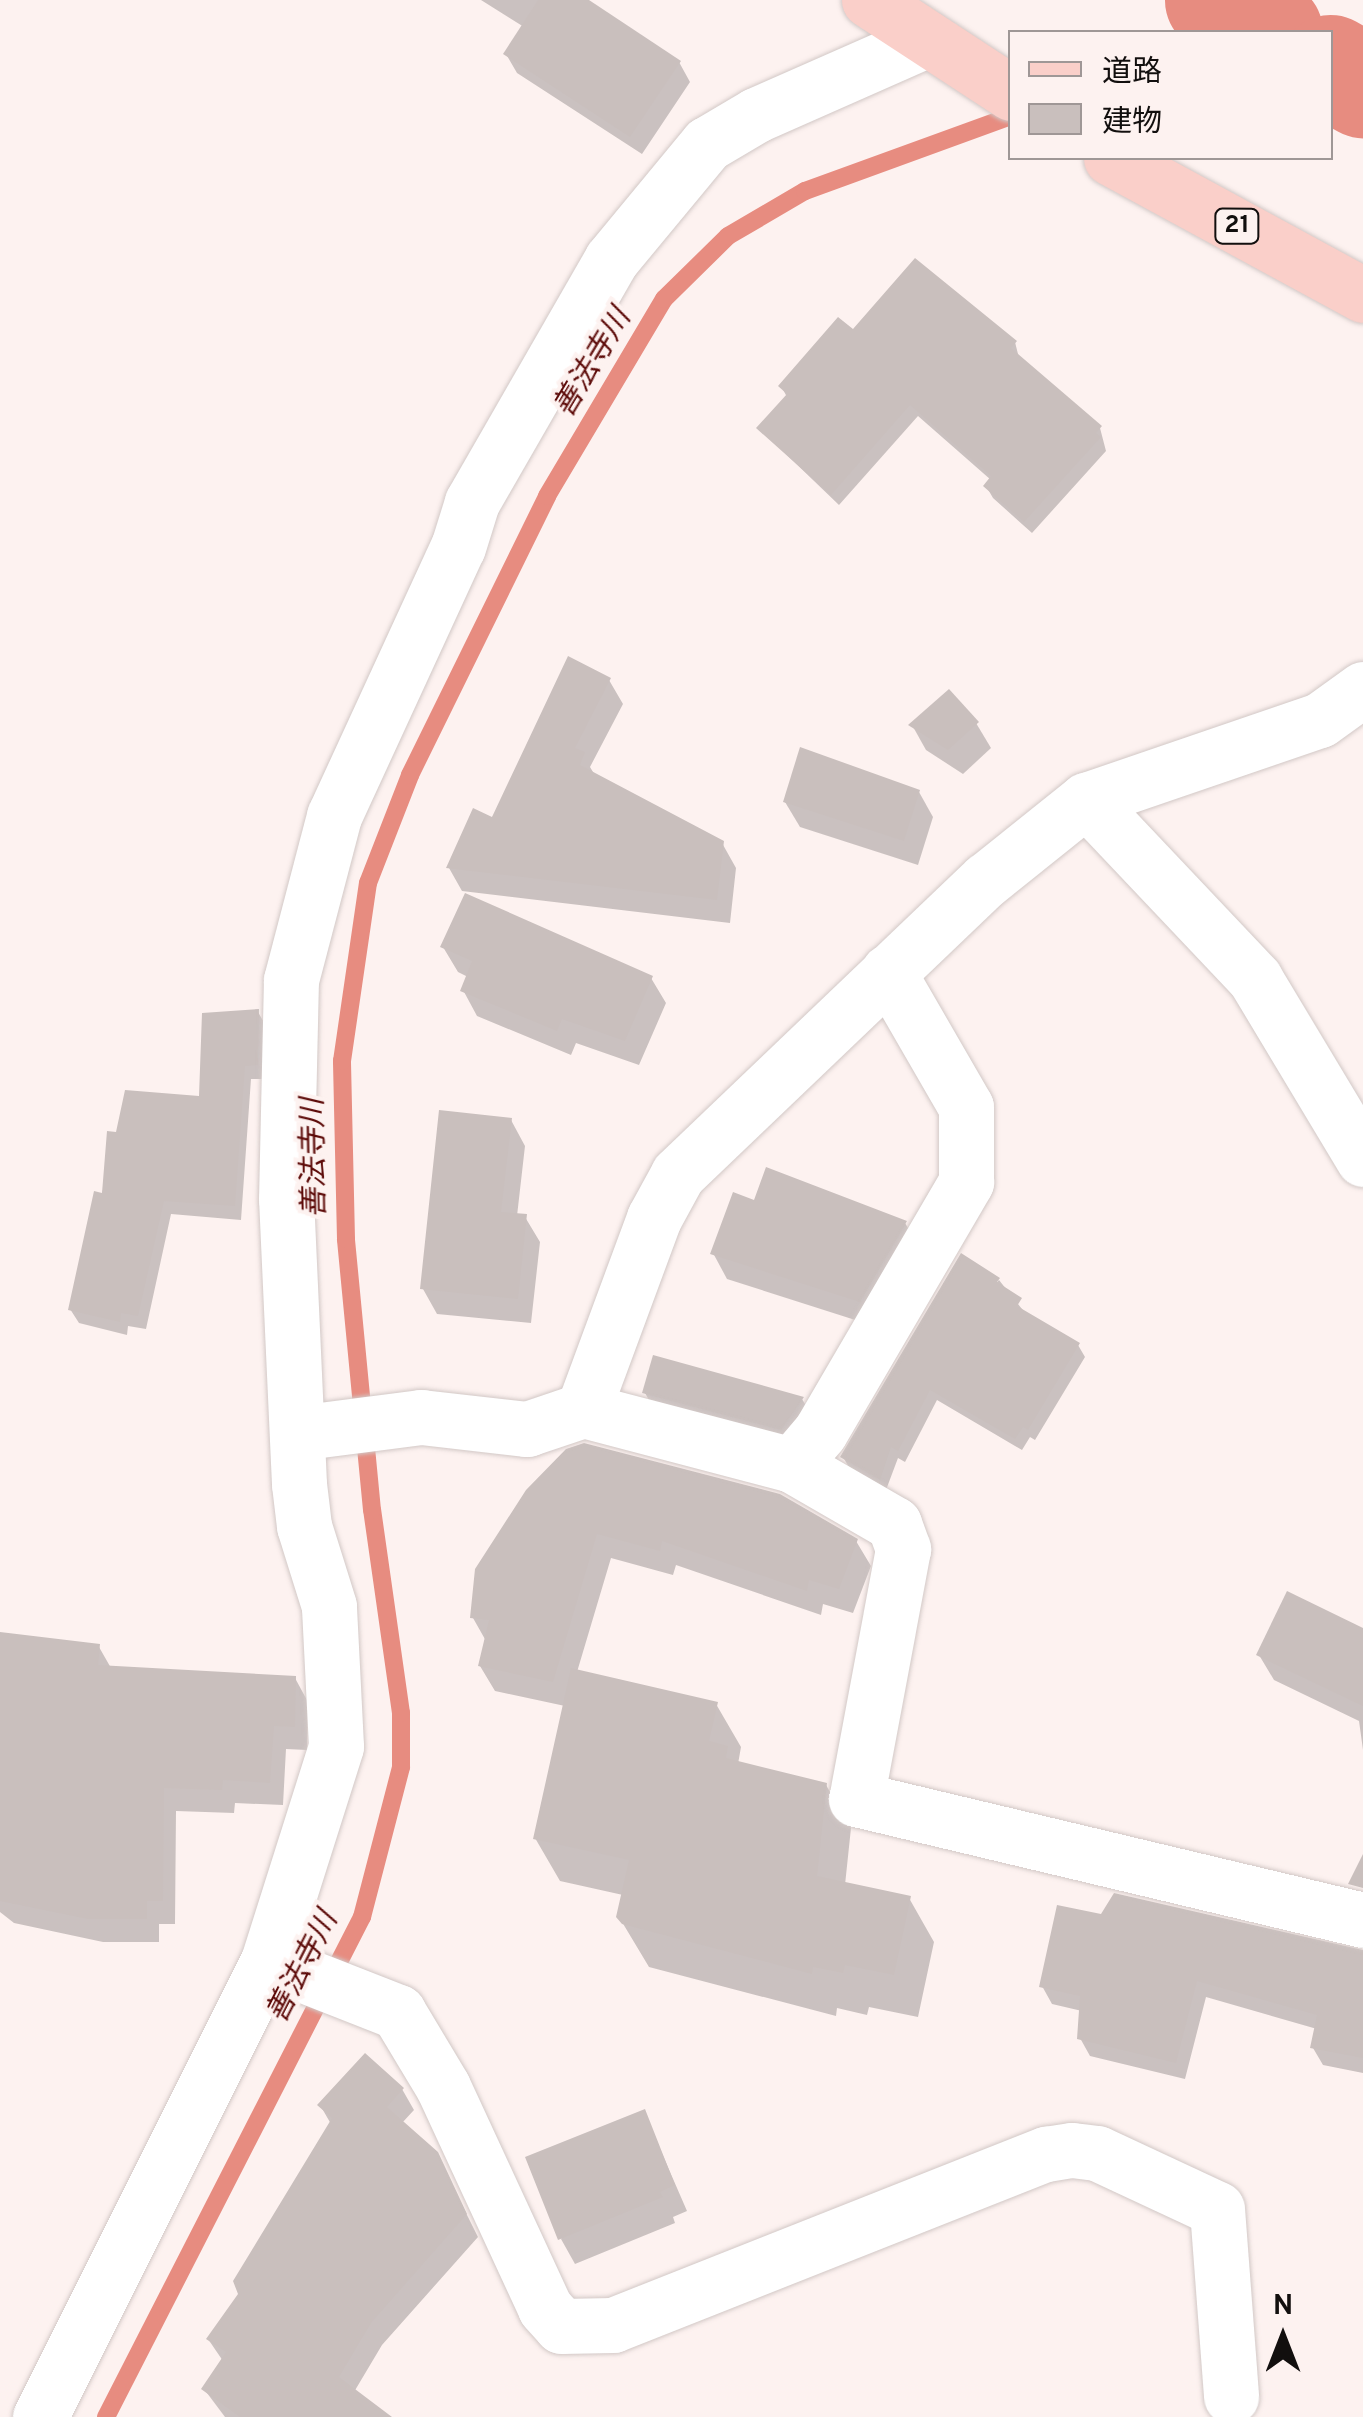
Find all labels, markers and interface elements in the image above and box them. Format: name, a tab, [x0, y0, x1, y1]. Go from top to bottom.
legend	[1008, 30, 1333, 160]
text: 道路	[1102, 55, 1162, 92]
text: 建物	[1102, 105, 1162, 142]
road number: 21	[1212, 206, 1262, 246]
water label: 善法寺川	[548, 303, 640, 425]
water label: 善法寺川	[297, 1098, 335, 1218]
water label: 善法寺川	[261, 1906, 347, 2030]
north arrow	[1233, 2287, 1333, 2387]
text: N	[1273, 2289, 1293, 2325]

